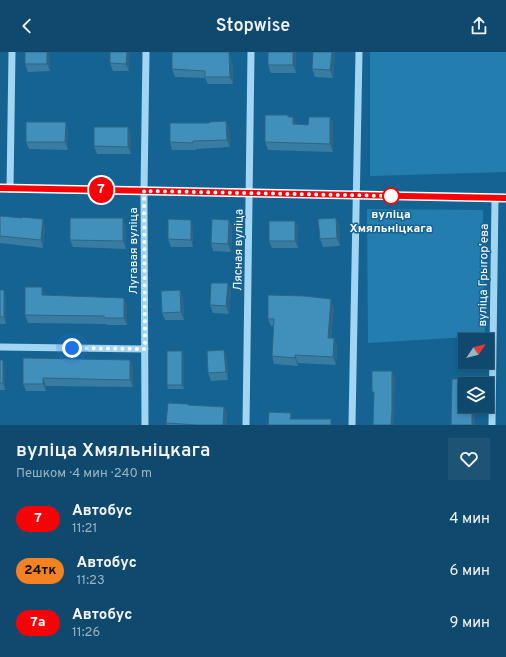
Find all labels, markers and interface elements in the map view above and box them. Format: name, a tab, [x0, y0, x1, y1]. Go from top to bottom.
icon: back	[16, 15, 38, 37]
text: Stopwise	[216, 15, 290, 38]
icon: share	[468, 15, 490, 37]
line badge: 7	[88, 177, 114, 203]
text: 7	[97, 181, 105, 198]
marker: вуліца Хмяльніцкага	[382, 187, 400, 205]
street label: Лугавая вуліца	[126, 207, 142, 295]
place label: вуліца Хмяльніцкага	[350, 207, 432, 237]
street label: Лясная вуліца	[230, 209, 248, 291]
street label: вуліца Грыгорʼева	[475, 223, 493, 327]
north arrow	[458, 333, 494, 369]
map controls	[458, 333, 494, 413]
your location	[62, 338, 82, 358]
button: layers	[458, 377, 494, 413]
button: heart	[448, 438, 490, 480]
text: вуліца Хмяльніцкага	[16, 439, 211, 463]
text: Пешком · 4 мин · 240 m	[16, 466, 152, 482]
text: Автобус	[72, 502, 132, 521]
text: 7	[34, 510, 42, 527]
text: 4 мин	[449, 510, 490, 529]
text: 11:21	[72, 521, 97, 537]
text: Автобус	[76, 554, 137, 573]
text: 24тк	[24, 562, 56, 579]
text: 6 мин	[450, 562, 490, 581]
text: 11:23	[76, 573, 105, 589]
text: Автобус	[72, 606, 132, 625]
text: 7а	[30, 614, 46, 631]
text: 9 мин	[450, 614, 490, 633]
text: 11:26	[72, 625, 100, 641]

